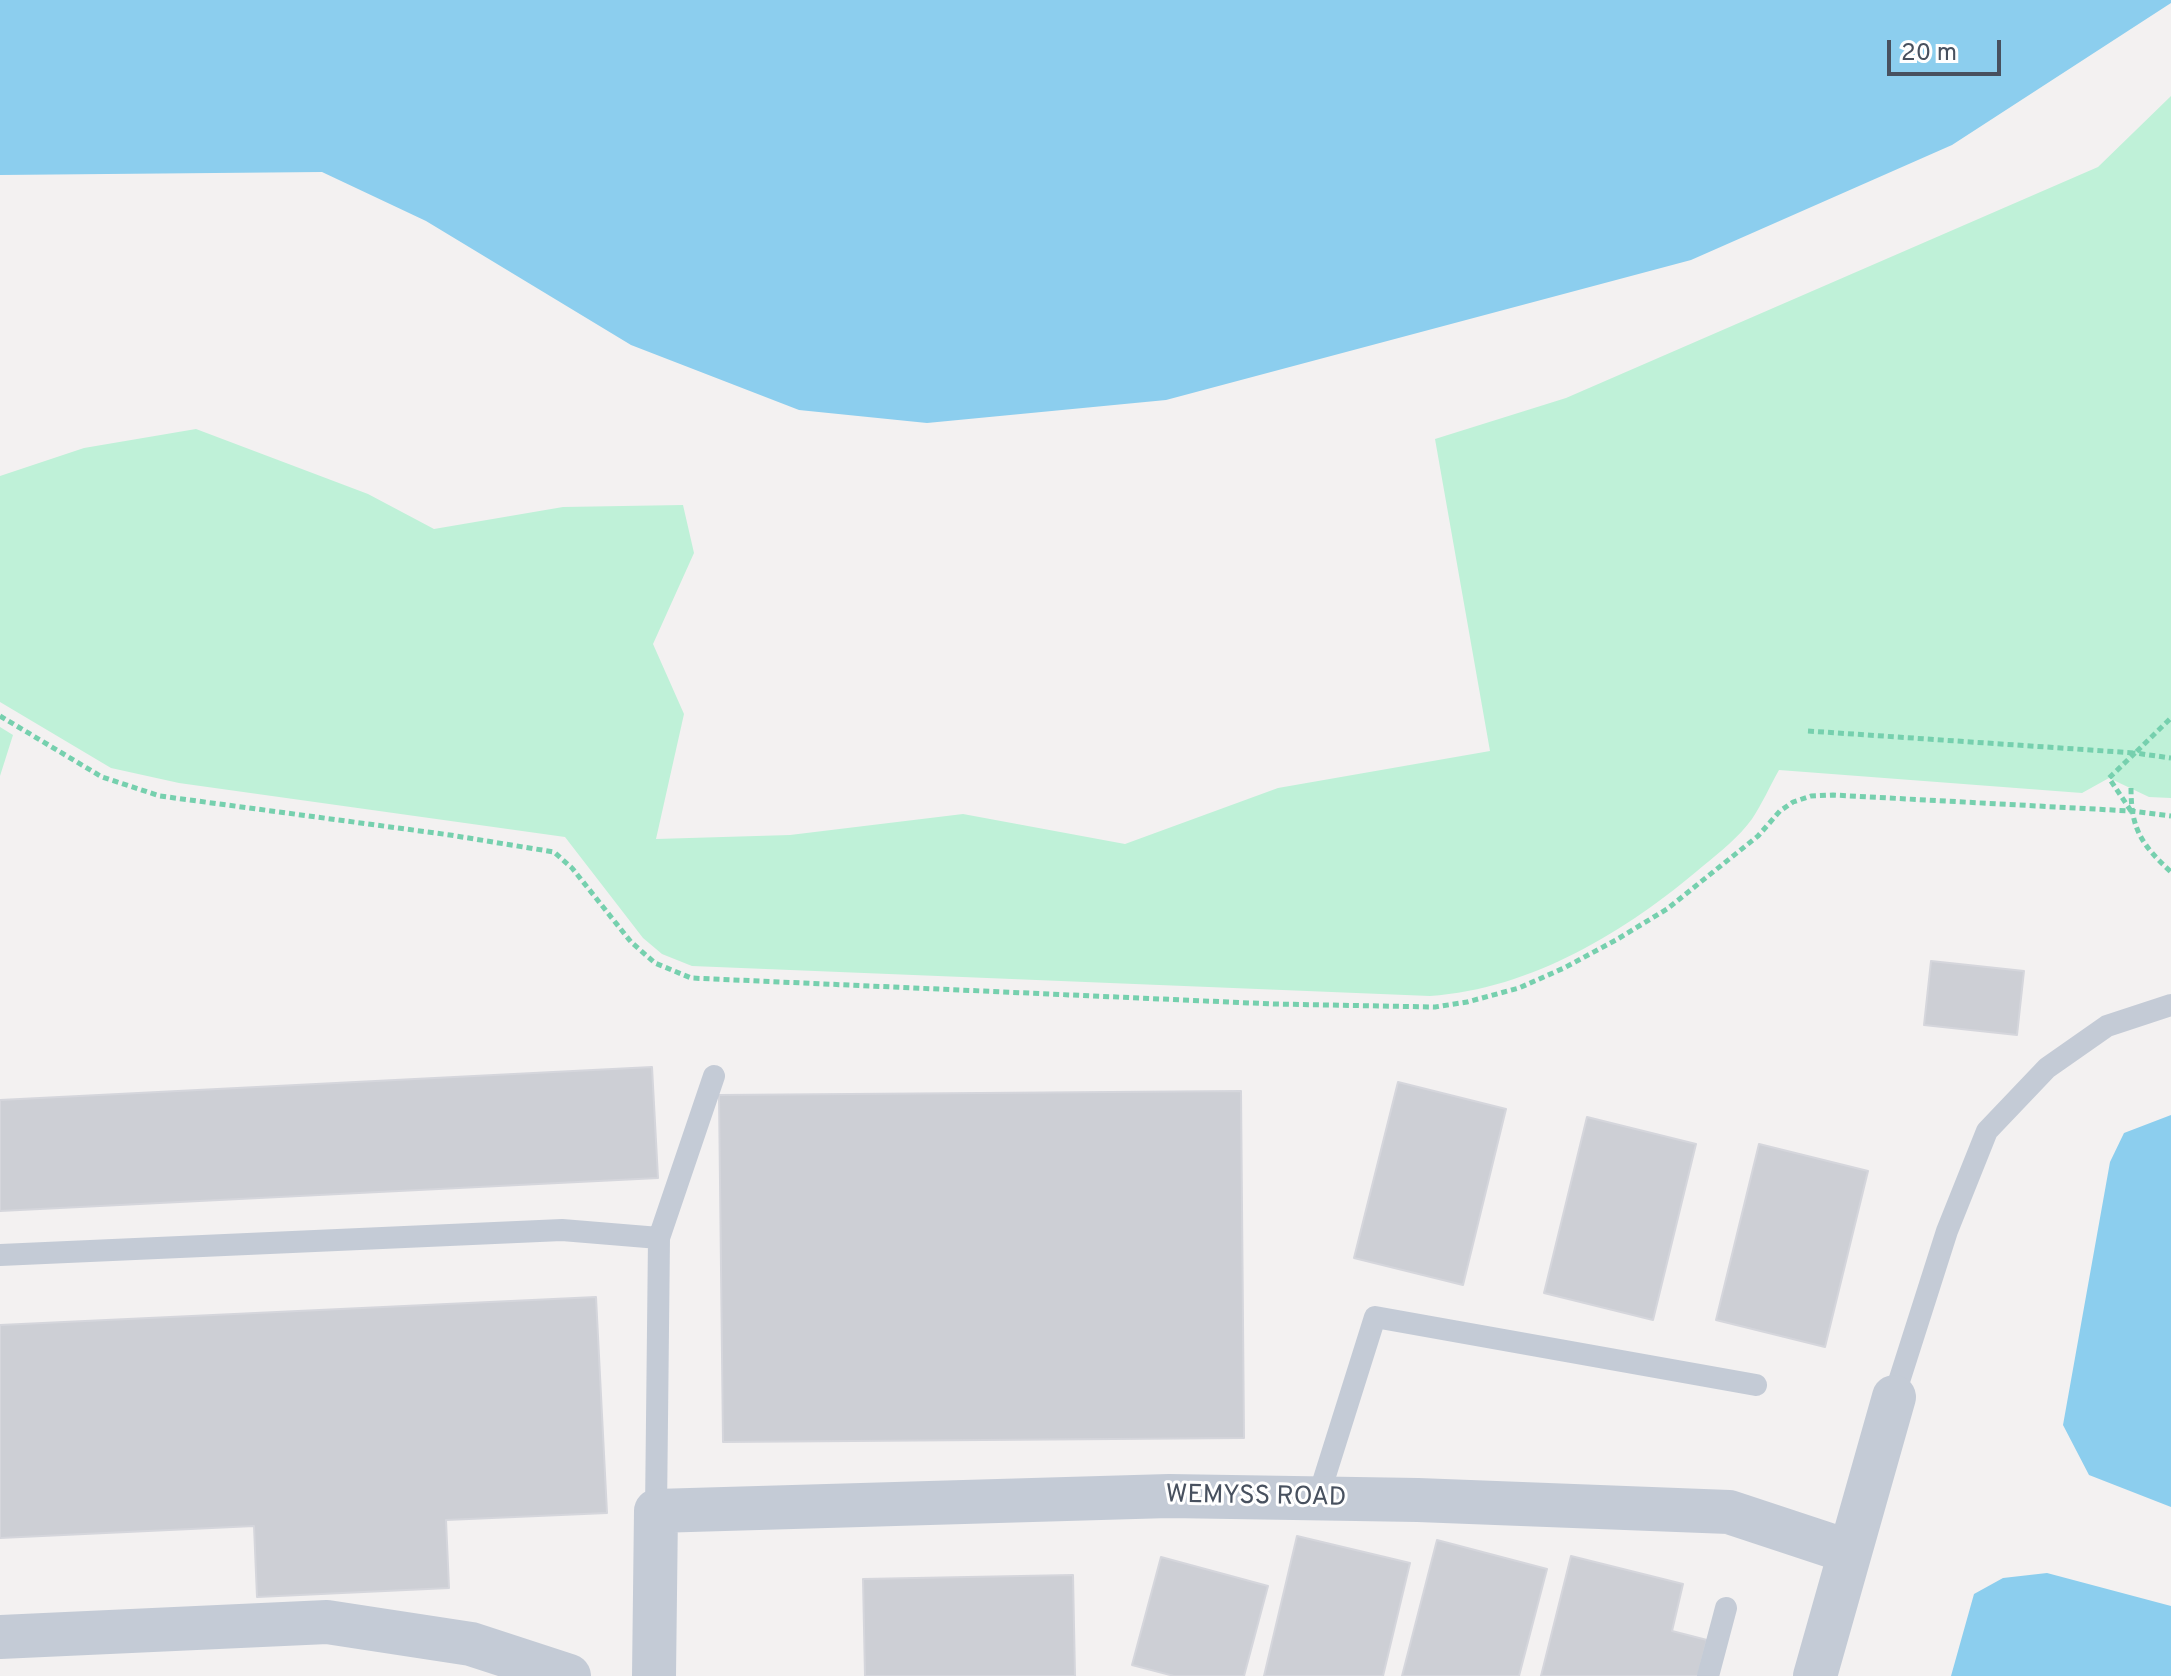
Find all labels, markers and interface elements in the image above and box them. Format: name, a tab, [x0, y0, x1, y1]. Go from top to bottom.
scale bar	[1891, 24, 2005, 74]
text: 20 m	[1901, 39, 1957, 69]
street label: WEMYSS ROAD	[1165, 1481, 1347, 1515]

